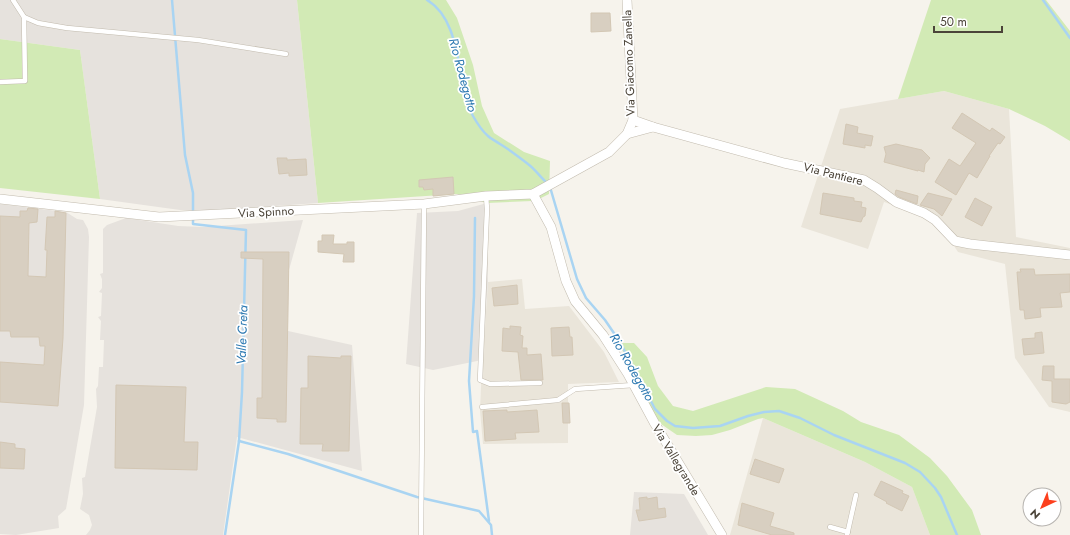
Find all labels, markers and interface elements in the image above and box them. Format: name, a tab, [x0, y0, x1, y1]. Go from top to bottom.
scale bar	[934, 8, 1002, 34]
street label: Via Giacomo Zanella	[618, 9, 640, 117]
text: 50 m	[940, 13, 967, 31]
water label: Rio Rodegotto	[444, 36, 482, 114]
street label: Via Pantiere	[801, 158, 865, 190]
street label: Via Spinno	[238, 202, 295, 222]
water label: Valle Creta	[231, 305, 253, 365]
water label: Rio Rodegotto	[605, 329, 659, 405]
street label: Via Vallegrande	[648, 421, 704, 499]
north arrow	[1022, 487, 1062, 527]
text: N	[1026, 505, 1044, 523]

